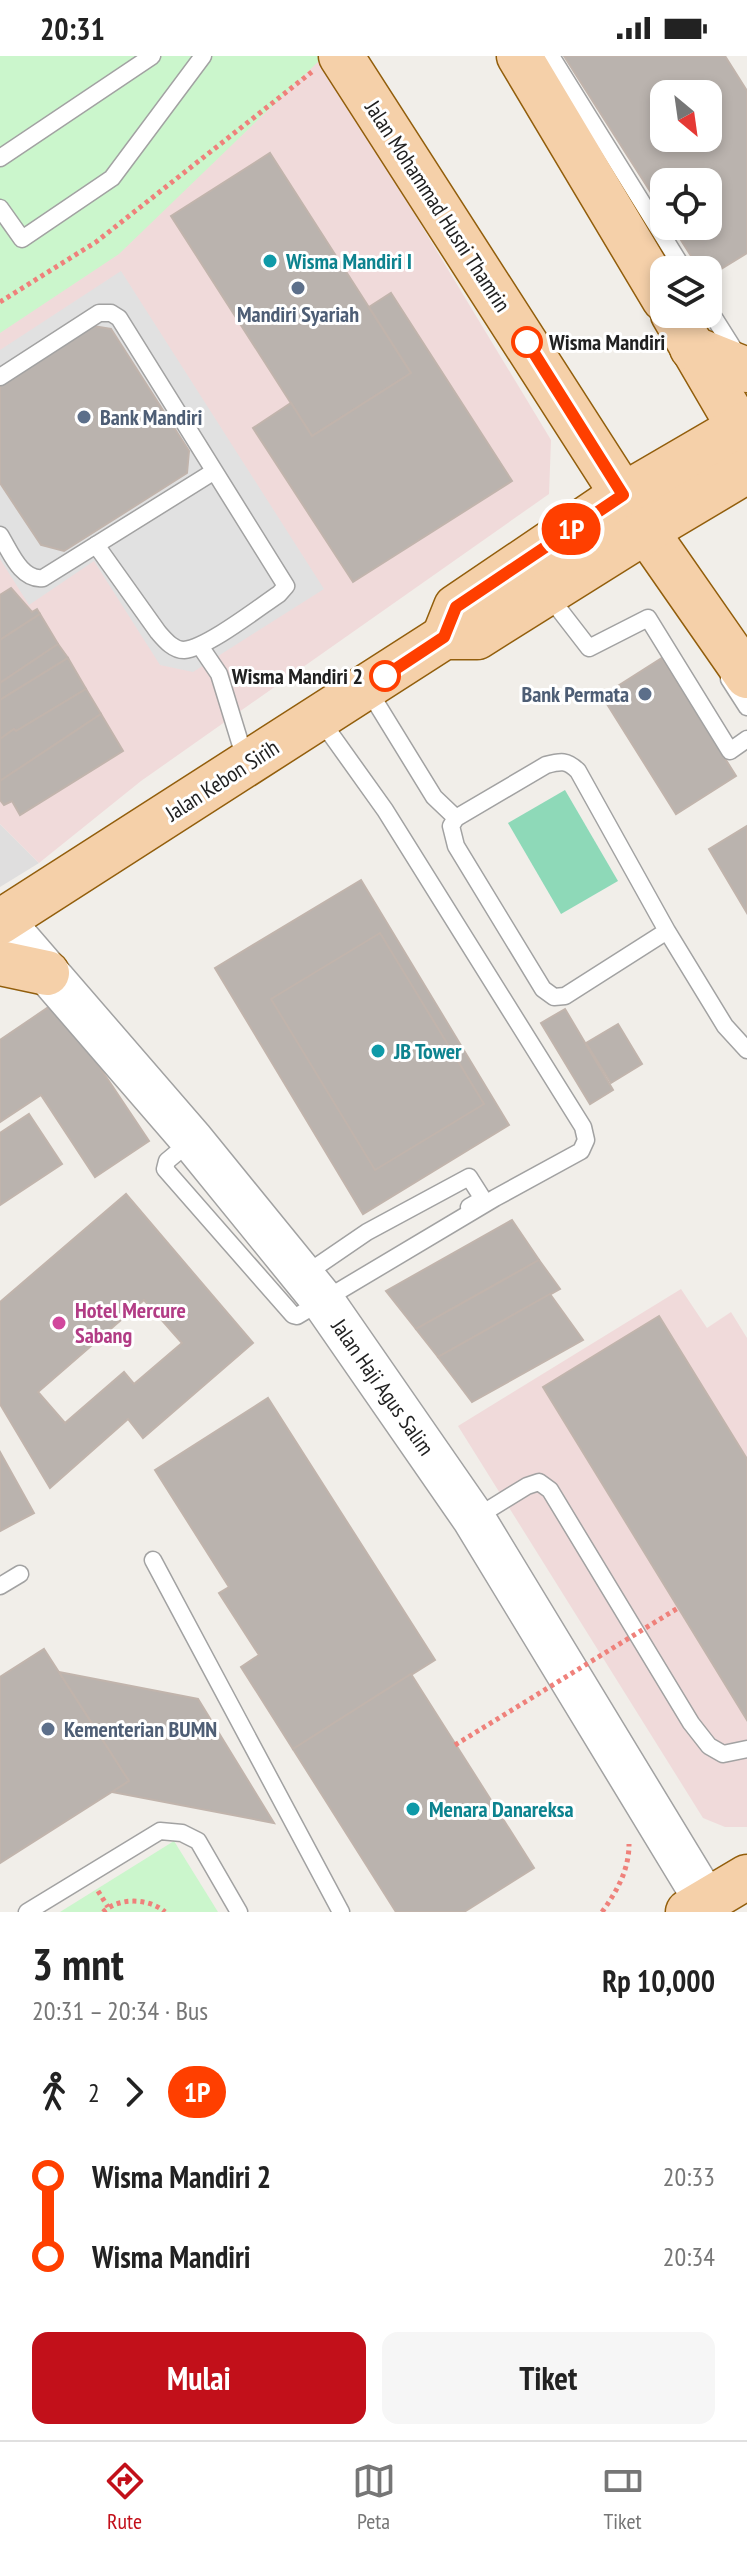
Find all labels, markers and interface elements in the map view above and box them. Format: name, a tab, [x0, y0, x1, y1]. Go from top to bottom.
text: 20:31	[40, 9, 105, 48]
north arrow	[650, 80, 722, 152]
map controls	[650, 80, 722, 328]
street label: Jalan Mohammad Husni Thamrin	[359, 94, 517, 317]
button: locate	[650, 168, 722, 240]
place label: Wisma Mandiri I	[285, 247, 412, 275]
marker: Wisma Mandiri I	[261, 252, 279, 270]
button: layers	[650, 256, 722, 328]
marker: Mandiri Syariah	[289, 279, 307, 297]
place label: Mandiri Syariah	[237, 300, 359, 328]
marker: Wisma Mandiri	[512, 327, 542, 357]
place label: Wisma Mandiri	[548, 328, 665, 356]
place label: Bank Mandiri	[100, 403, 203, 431]
marker: Bank Mandiri	[75, 408, 93, 426]
line badge: 1P	[535, 503, 607, 555]
text: 1P	[558, 510, 584, 547]
marker: Wisma Mandiri 2	[370, 661, 400, 691]
place label: Wisma Mandiri 2	[231, 662, 363, 690]
place label: Bank Permata	[521, 680, 629, 708]
marker: Bank Permata	[636, 685, 654, 703]
street label: Jalan Kebon Sirih	[159, 733, 284, 828]
place label: JB Tower	[393, 1037, 462, 1065]
marker: JB Tower	[369, 1042, 387, 1060]
place label: Hotel Mercure Sabang	[75, 1296, 186, 1349]
street label: Jalan Haji Agus Salim	[325, 1313, 440, 1461]
marker: Hotel Mercure Sabang	[50, 1314, 68, 1332]
place label: Kementerian BUMN	[64, 1715, 217, 1743]
marker: Kementerian BUMN	[39, 1720, 57, 1738]
place label: Menara Danareksa	[429, 1795, 574, 1823]
marker: Menara Danareksa	[404, 1800, 422, 1818]
text: 3 mnt	[32, 1935, 124, 1992]
text: Rp 10,000	[602, 1961, 715, 2000]
text: 20:31 – 20:34 · Bus	[32, 1994, 208, 2027]
icon: walk	[32, 2070, 76, 2114]
icon: forward	[112, 2070, 156, 2114]
text: 1P	[184, 2073, 210, 2110]
text: 2	[88, 2076, 100, 2109]
text: Wisma Mandiri 2	[92, 2157, 271, 2196]
text: 20:33	[663, 2160, 715, 2193]
text: Wisma Mandiri	[92, 2237, 251, 2276]
text: 20:34	[663, 2240, 715, 2273]
button: Mulai	[32, 2332, 366, 2424]
button: Tiket	[382, 2332, 715, 2424]
tab: Rute	[103, 2459, 147, 2535]
tab: Peta	[352, 2459, 396, 2535]
tab: Tiket	[601, 2459, 645, 2535]

